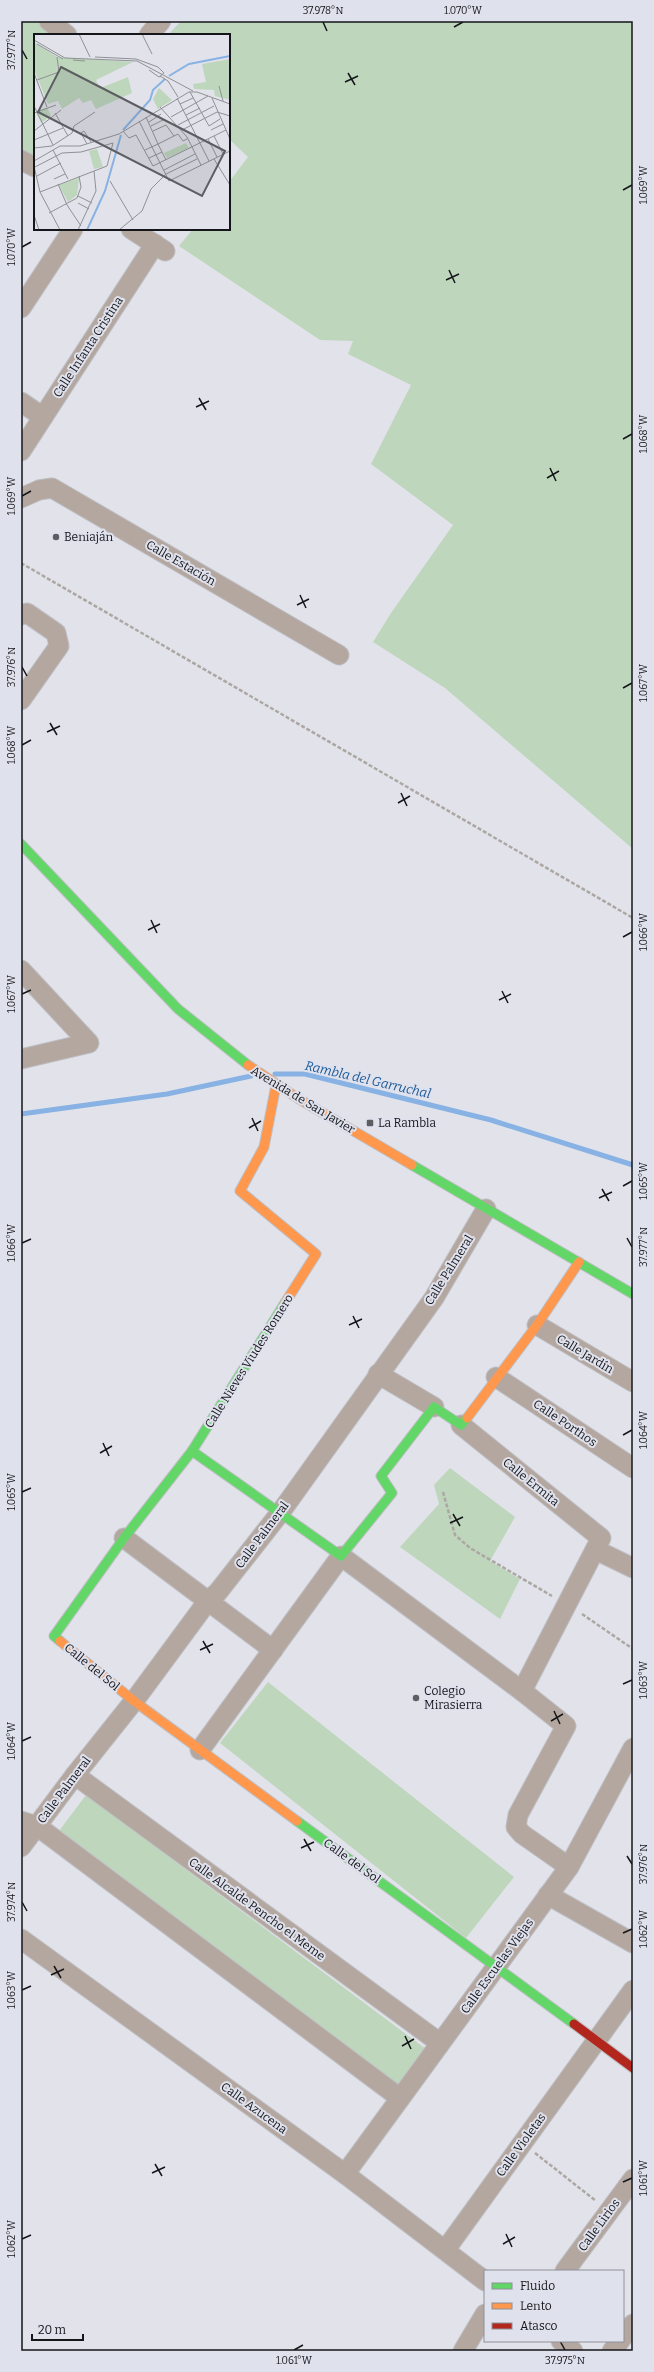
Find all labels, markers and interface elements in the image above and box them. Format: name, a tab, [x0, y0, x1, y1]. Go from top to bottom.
text: 37.978°N	[303, 5, 343, 17]
text: 1.070°W	[444, 5, 483, 17]
text: 37.977°N	[6, 30, 18, 70]
inset map	[34, 34, 230, 230]
text: 1.069°W	[638, 165, 650, 204]
text: 1.070°W	[6, 227, 18, 266]
street label: Calle Infanta Cristina	[50, 294, 126, 400]
text: 1.068°W	[638, 414, 650, 453]
text: 1.069°W	[6, 476, 18, 515]
place label: Beniaján	[64, 530, 114, 544]
marker: Beniaján	[51, 532, 61, 542]
street label: Calle Estación	[144, 537, 219, 589]
text: 37.976°N	[6, 647, 18, 687]
text: 1.067°W	[638, 663, 650, 702]
text: 1.068°W	[6, 725, 18, 764]
text: 1.066°W	[638, 912, 650, 951]
text: 1.067°W	[6, 974, 18, 1013]
water label: Rambla del Garruchal	[303, 1058, 433, 1101]
street label: Avenida de San Javier	[248, 1063, 358, 1137]
place label: La Rambla	[378, 1116, 436, 1130]
marker: La Rambla	[365, 1118, 375, 1128]
text: 1.065°W	[638, 1161, 650, 1200]
text: 1.066°W	[6, 1223, 18, 1262]
text: 37.977°N	[638, 1227, 650, 1267]
street label: Calle Palmeral	[422, 1232, 476, 1308]
street label: Calle Nieves Viudes Romero	[202, 1291, 296, 1431]
street label: Calle Jardín	[554, 1332, 616, 1377]
street label: Calle Porthos	[531, 1397, 600, 1449]
text: 1.064°W	[638, 1410, 650, 1449]
street label: Calle Ermita	[500, 1455, 562, 1509]
text: 1.065°W	[6, 1472, 18, 1511]
street label: Calle Palmeral	[232, 1499, 292, 1571]
street label: Calle del Sol	[62, 1641, 123, 1694]
text: 1.063°W	[638, 1660, 650, 1699]
place label: Colegio Mirasierra	[424, 1684, 483, 1712]
marker: Colegio Mirasierra	[411, 1693, 421, 1703]
text: 1.064°W	[6, 1721, 18, 1760]
street label: Calle Palmeral	[34, 1754, 94, 1826]
street label: Calle del Sol	[321, 1836, 384, 1887]
text: 37.976°N	[638, 1844, 650, 1884]
street label: Calle Alcalde Pencho el Meme	[186, 1855, 328, 1963]
text: 37.974°N	[6, 1882, 18, 1922]
text: 1.062°W	[638, 1909, 650, 1948]
street label: Calle Escuelas Viejas	[458, 1916, 536, 2016]
text: 1.063°W	[6, 1970, 18, 2009]
street label: Calle Azucena	[218, 2079, 290, 2137]
street label: Calle Violetas	[493, 2110, 549, 2179]
text: 1.061°W	[638, 2159, 650, 2196]
street label: Calle Lirios	[575, 2196, 623, 2254]
text: 1.062°W	[6, 2219, 18, 2258]
legend	[484, 2270, 624, 2342]
text: Fluido	[520, 2279, 555, 2293]
text: Lento	[520, 2299, 552, 2313]
scale bar	[32, 2316, 83, 2342]
text: Atasco	[520, 2319, 558, 2333]
text: 20 m	[38, 2323, 67, 2337]
text: 1.061°W	[276, 2355, 313, 2367]
text: 37.975°N	[545, 2355, 585, 2367]

